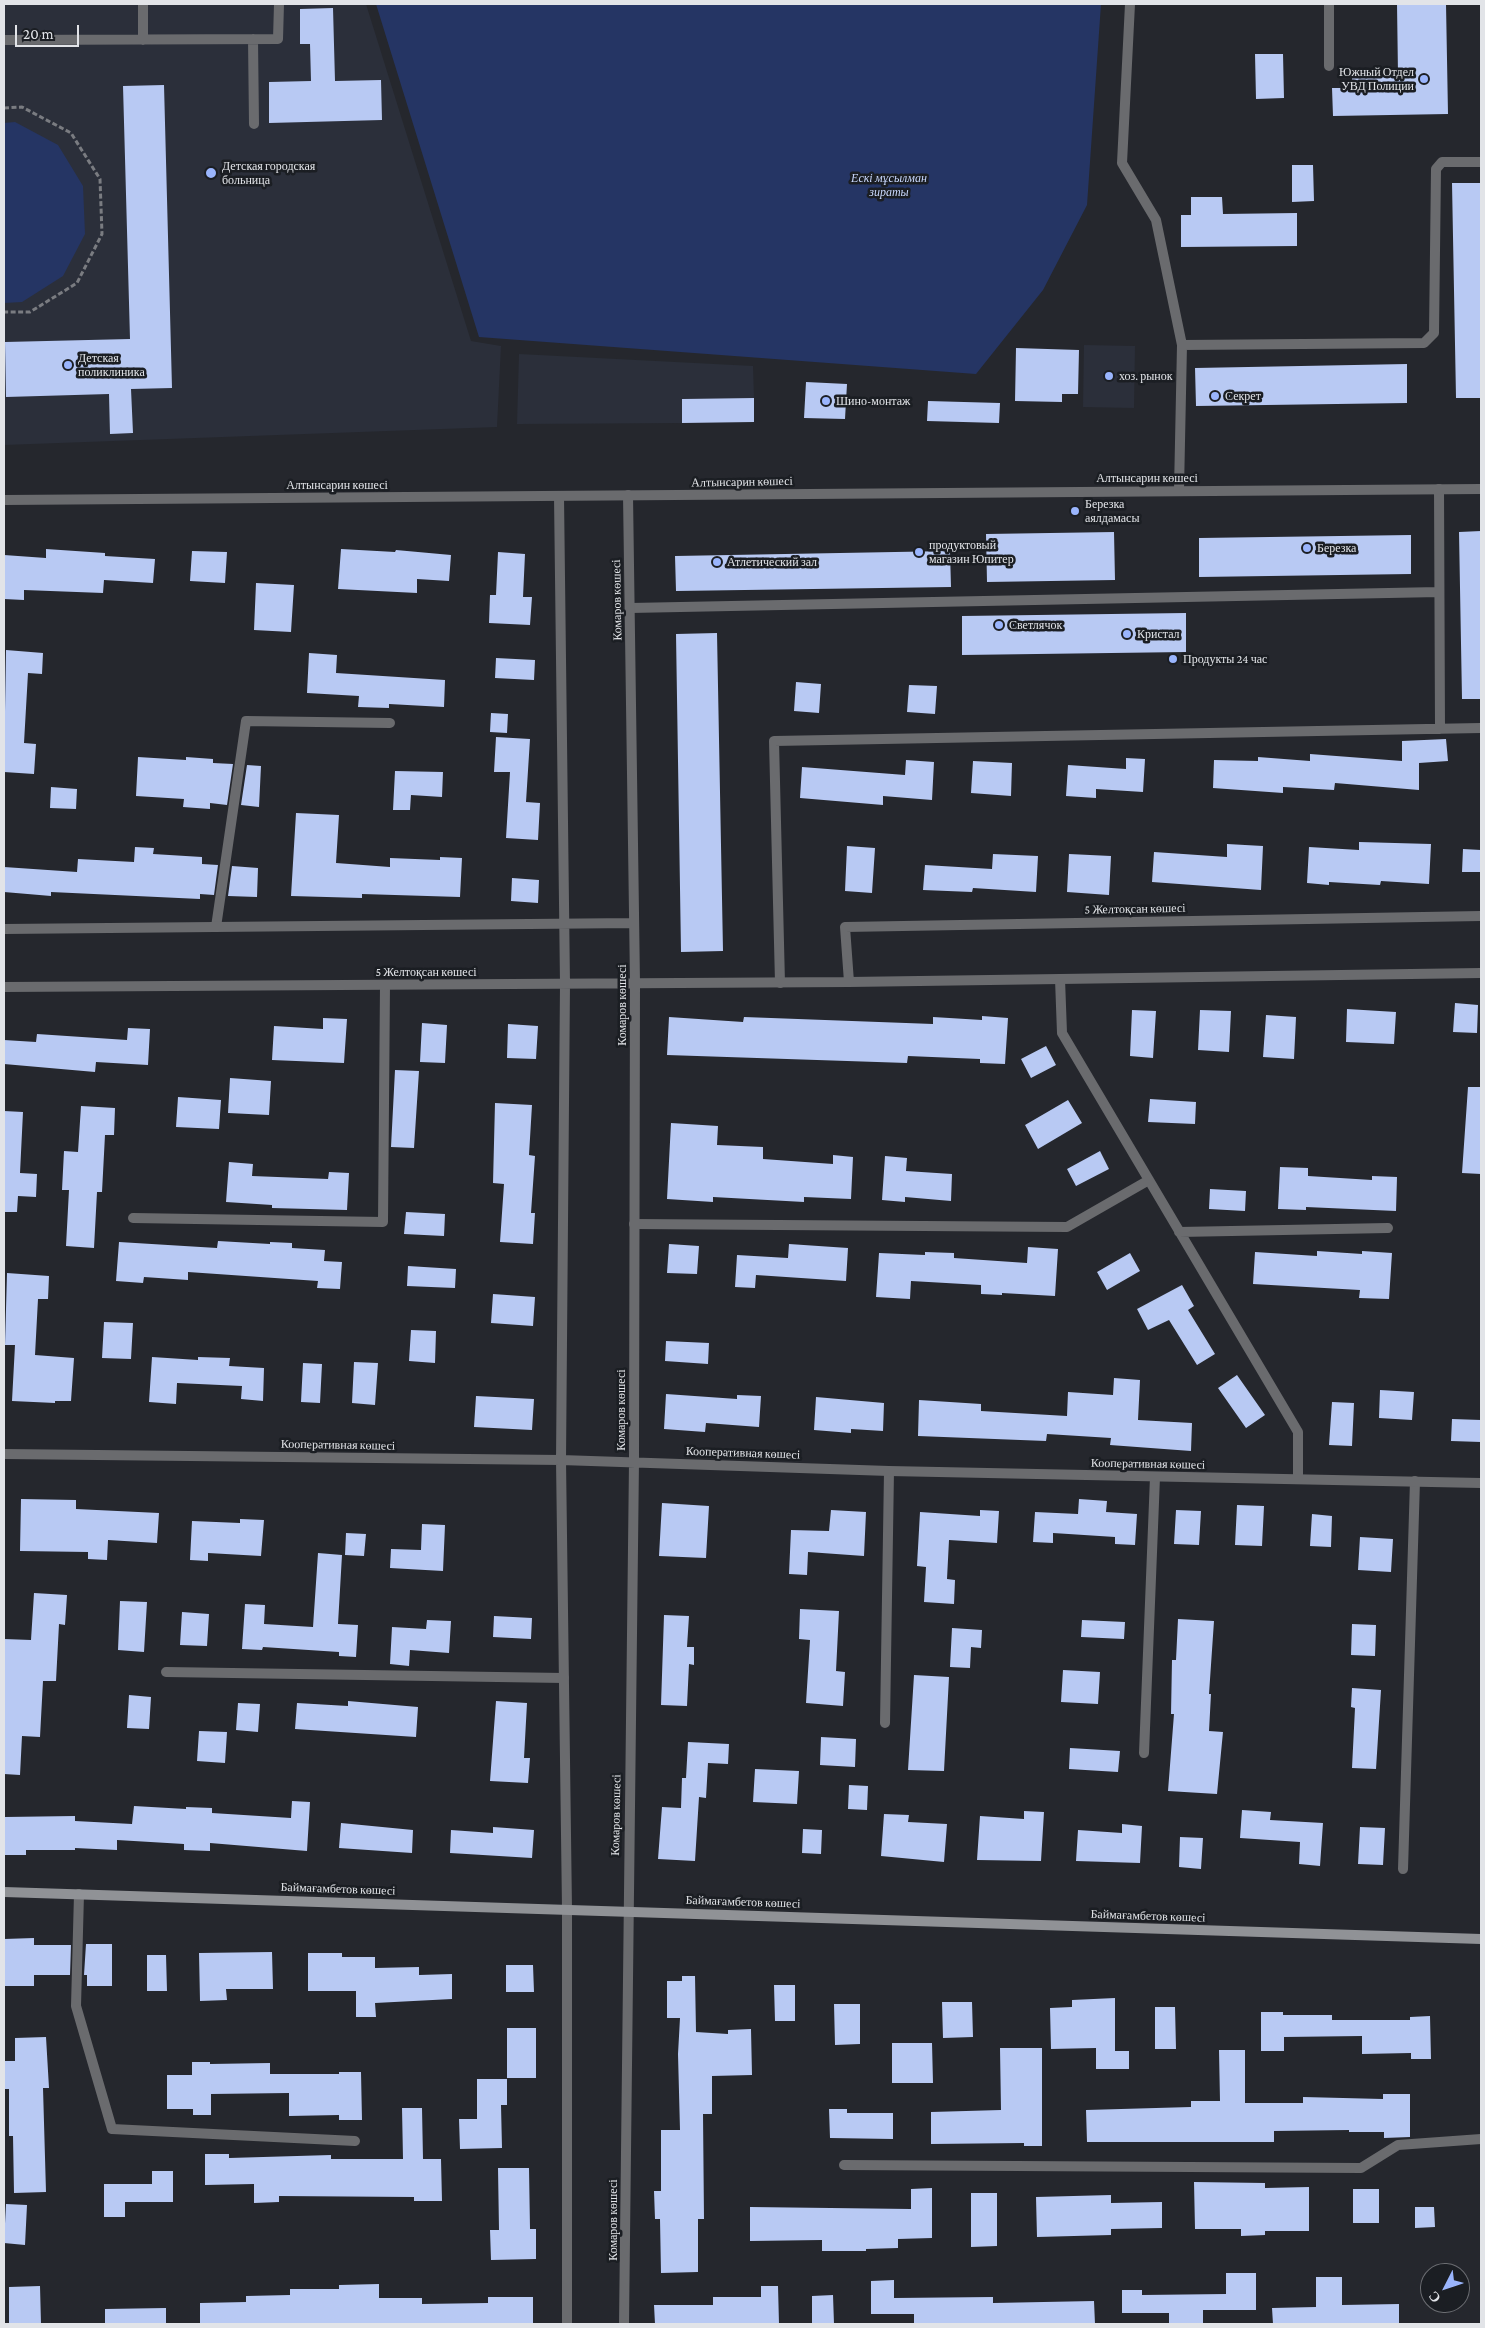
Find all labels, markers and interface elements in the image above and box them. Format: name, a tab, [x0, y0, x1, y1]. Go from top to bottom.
scale bar	[18, 15, 81, 47]
text: 20 m	[23, 26, 54, 42]
place label: Южный Отдел УВД Полиции	[1339, 65, 1414, 93]
marker: Южный Отдел УВД Полиции	[1418, 73, 1430, 85]
place label: Детская городская больница	[222, 159, 315, 187]
marker: Детская городская больница	[204, 166, 218, 180]
park label: Ескі мұсылман зираты	[851, 171, 927, 199]
place label: Детская поликлиника	[78, 351, 145, 379]
marker: Детская поликлиника	[62, 359, 74, 371]
place label: хоз. рынок	[1119, 369, 1173, 383]
marker: хоз. рынок	[1103, 370, 1115, 382]
place label: Секрет	[1225, 389, 1261, 403]
marker: Секрет	[1209, 390, 1221, 402]
place label: Шино-монтаж	[836, 394, 910, 408]
marker: Шино-монтаж	[820, 395, 832, 407]
street label: Алтынсарин көшесі	[1096, 471, 1198, 485]
street label: Алтынсарин көшесі	[691, 474, 793, 490]
street label: Алтынсарин көшесі	[286, 478, 388, 492]
place label: Березка аялдамасы	[1085, 497, 1139, 525]
marker: Березка аялдамасы	[1069, 505, 1081, 517]
place label: продуктовый магазин Юпитер	[929, 538, 1014, 566]
place label: Березка	[1317, 541, 1356, 555]
marker: Березка	[1301, 542, 1313, 554]
marker: продуктовый магазин Юпитер	[913, 546, 925, 558]
place label: Атлетический зал	[727, 555, 817, 569]
marker: Атлетический зал	[711, 556, 723, 568]
street label: Комаров көшесі	[609, 559, 625, 641]
place label: Светлячок	[1009, 618, 1062, 632]
marker: Светлячок	[993, 619, 1005, 631]
place label: Кристал	[1137, 627, 1180, 641]
marker: Кристал	[1121, 628, 1133, 640]
place label: Продукты 24 час	[1183, 652, 1267, 666]
marker: Продукты 24 час	[1167, 653, 1179, 665]
street label: 5 Желтоқсан көшесі	[1084, 901, 1186, 917]
street label: Комаров көшесі	[615, 964, 629, 1046]
street label: 5 Желтоқсан көшесі	[375, 965, 477, 979]
street label: Комаров көшесі	[614, 1369, 628, 1451]
street label: Кооперативная көшесі	[281, 1437, 395, 1453]
street label: Кооперативная көшесі	[686, 1444, 800, 1462]
street label: Кооперативная көшесі	[1091, 1456, 1205, 1472]
street label: Комаров көшесі	[608, 1774, 624, 1856]
street label: Баймағамбетов көшесі	[280, 1880, 396, 1898]
street label: Баймағамбетов көшесі	[685, 1893, 801, 1911]
street label: Баймағамбетов көшесі	[1090, 1907, 1206, 1925]
street label: Комаров көшесі	[606, 2179, 620, 2261]
north arrow	[1420, 2263, 1470, 2313]
text: С	[1425, 2288, 1444, 2306]

